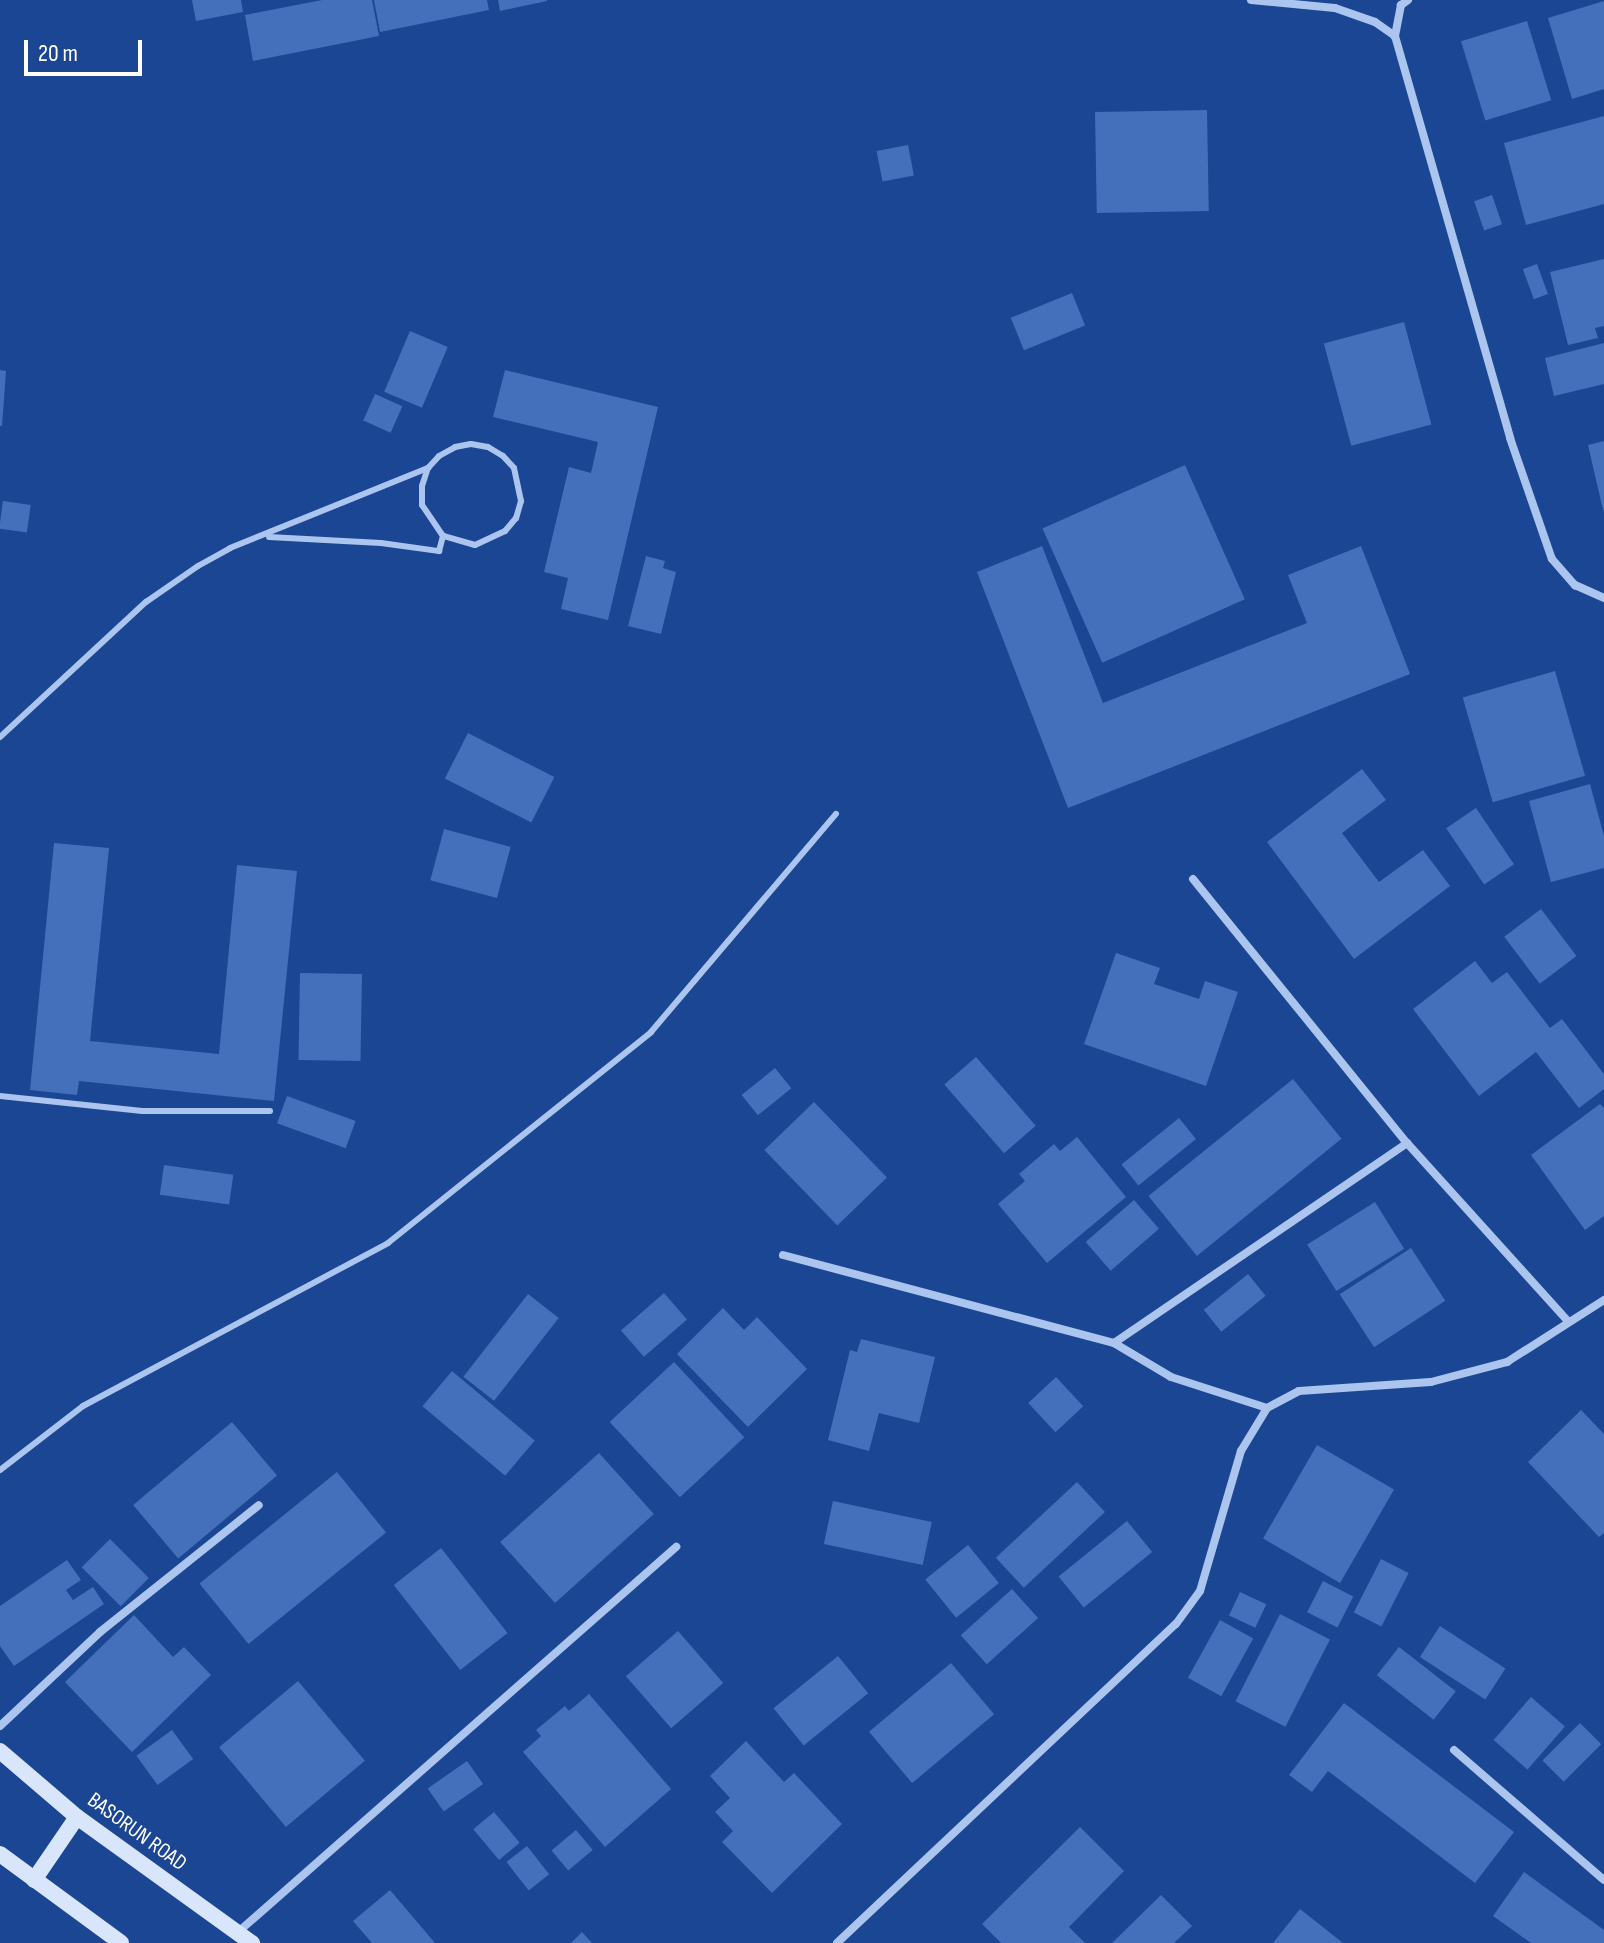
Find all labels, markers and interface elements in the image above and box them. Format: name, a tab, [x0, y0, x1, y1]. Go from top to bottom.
scale bar	[28, 24, 146, 74]
text: 20 m	[38, 39, 78, 68]
street label: BASORUN ROAD	[82, 1787, 192, 1877]

